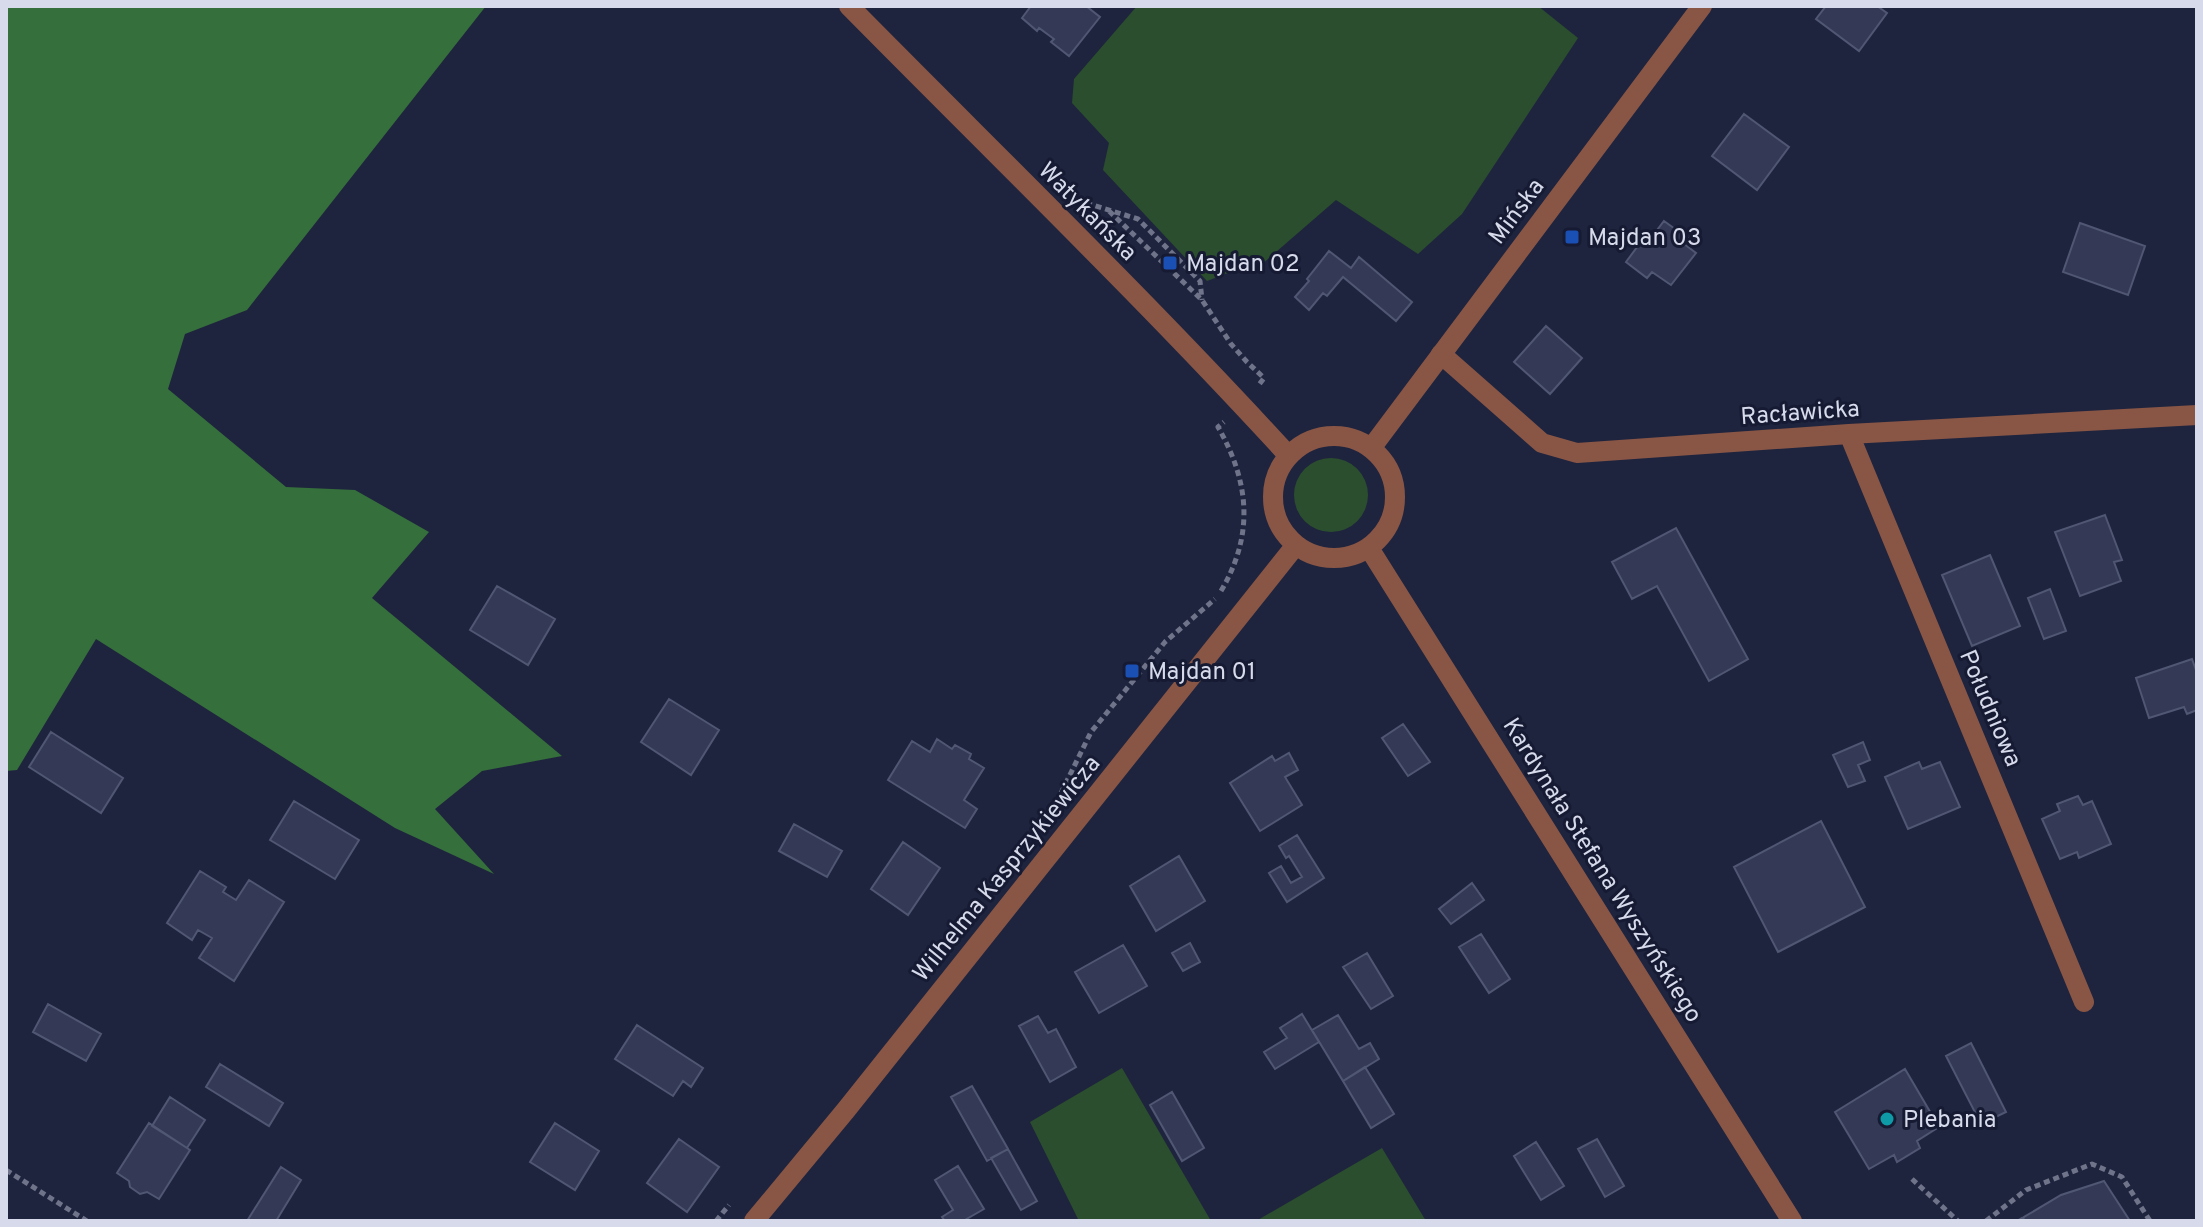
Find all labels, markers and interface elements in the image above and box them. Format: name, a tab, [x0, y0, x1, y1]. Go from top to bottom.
street label: Watykańska	[1031, 157, 1142, 268]
street label: Mińska	[1483, 173, 1552, 251]
place label: Majdan 03	[1588, 224, 1701, 254]
marker: Majdan 03	[1563, 228, 1581, 246]
place label: Majdan 02	[1186, 250, 1300, 280]
marker: Majdan 02	[1161, 254, 1179, 272]
street label: Racławicka	[1740, 395, 1861, 433]
street label: Południowa	[1951, 646, 2027, 772]
place label: Majdan 01	[1148, 658, 1256, 688]
marker: Majdan 01	[1123, 662, 1141, 680]
street label: Kardynała Stefana Wyszyńskiego	[1495, 713, 1708, 1029]
street label: Wilhelma Kasprzykiewicza	[907, 750, 1108, 988]
place label: Plebania	[1903, 1106, 1996, 1136]
marker: Plebania	[1878, 1110, 1896, 1128]

